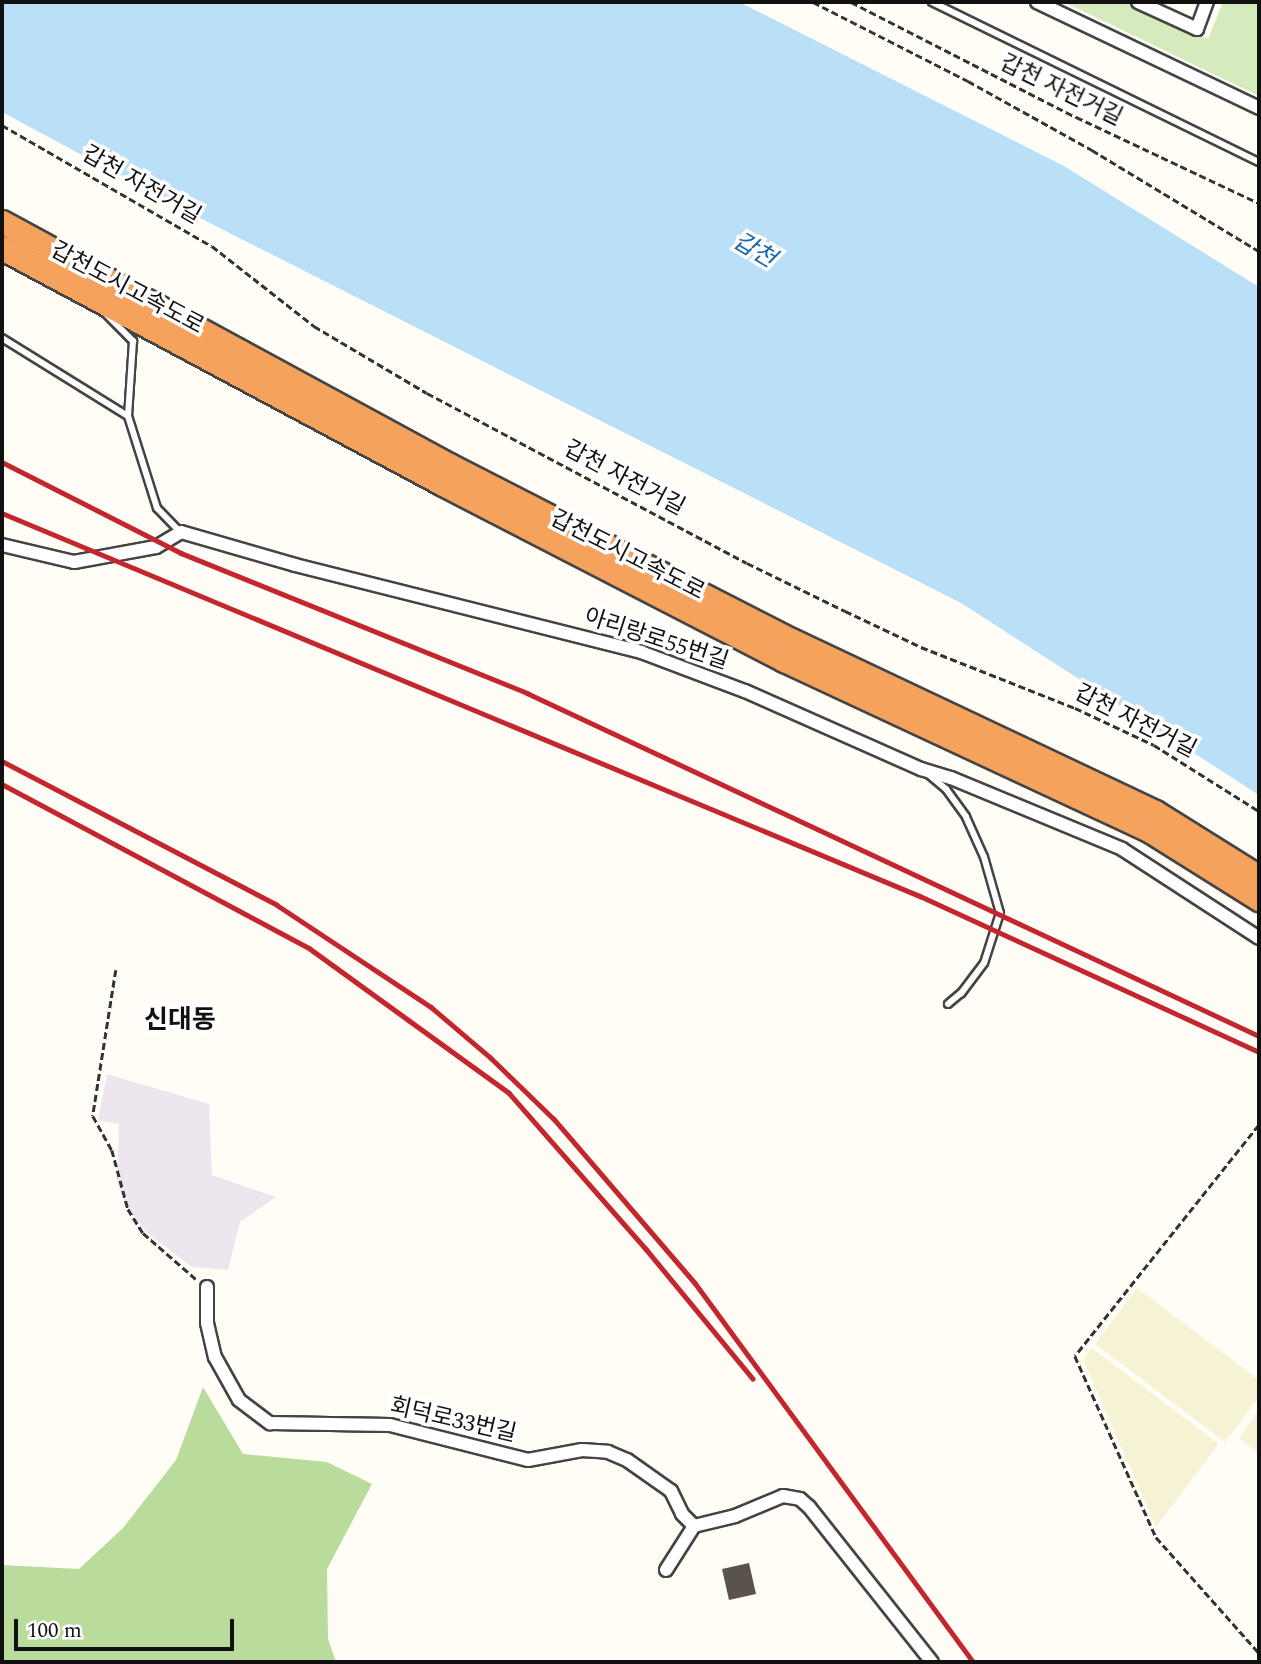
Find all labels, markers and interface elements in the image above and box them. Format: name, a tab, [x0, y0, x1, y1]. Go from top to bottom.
street label: 갑천 자전거길	[995, 50, 1127, 132]
street label: 갑천 자전거길	[77, 141, 205, 231]
water label: 갑천	[728, 227, 780, 275]
street label: 갑천도시고속도로	[46, 237, 208, 341]
street label: 갑천 자전거길	[559, 436, 689, 522]
street label: 갑천도시고속도로	[545, 505, 709, 607]
street label: 아리랑로55번길	[580, 604, 732, 676]
street label: 갑천 자전거길	[1070, 680, 1200, 764]
district label: 신대동	[144, 1005, 216, 1037]
street label: 회덕로33번길	[387, 1393, 519, 1449]
scale bar	[18, 1604, 238, 1648]
text: 100 m	[27, 1615, 82, 1647]

